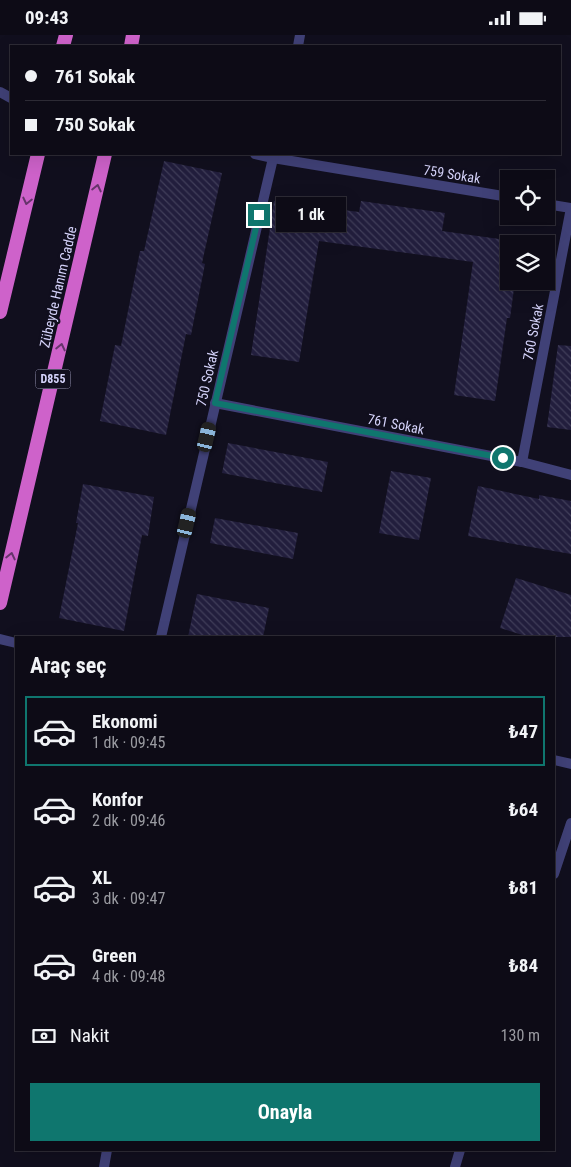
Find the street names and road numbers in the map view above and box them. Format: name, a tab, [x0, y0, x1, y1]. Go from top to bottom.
street label: 759 Sokak	[422, 162, 482, 187]
street label: Zübeyde Hanım Cadde	[36, 224, 80, 349]
street label: 760 Sokak	[520, 302, 546, 362]
street label: 750 Sokak	[193, 347, 221, 408]
road number: D855	[36, 369, 70, 389]
street label: 761 Sokak	[366, 411, 426, 437]

